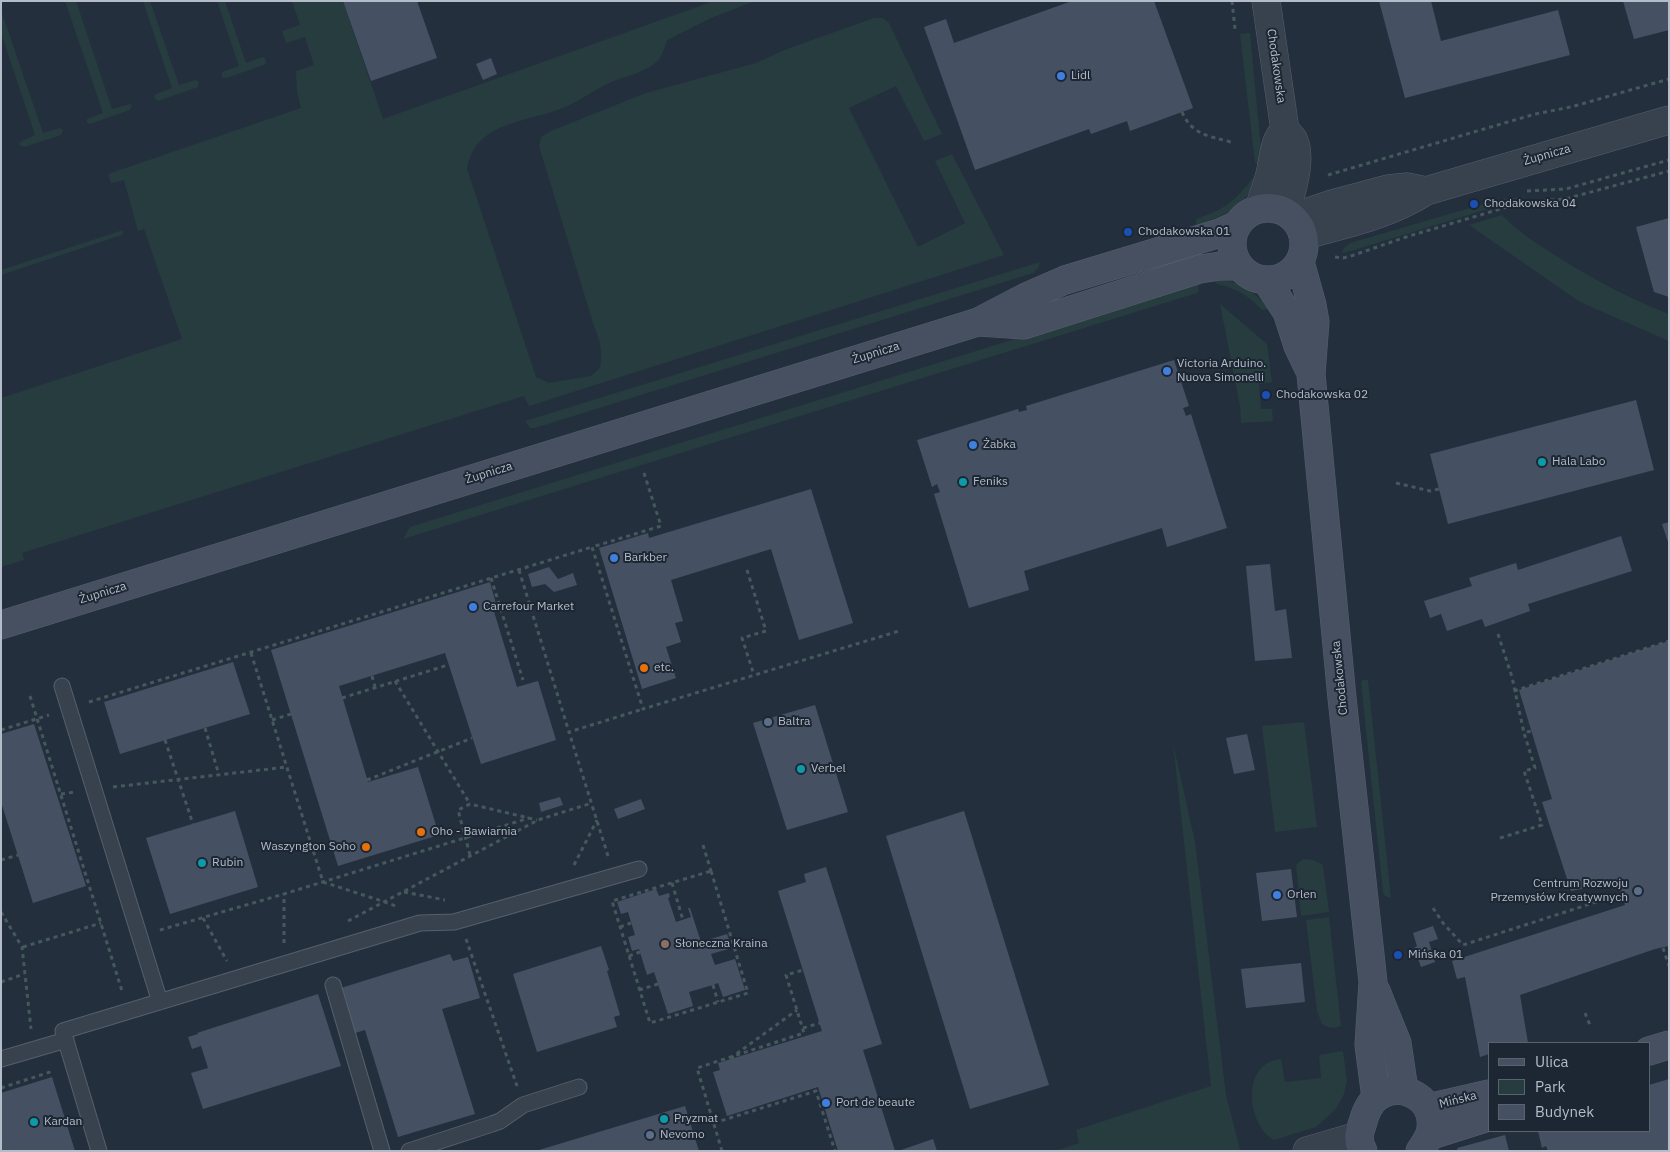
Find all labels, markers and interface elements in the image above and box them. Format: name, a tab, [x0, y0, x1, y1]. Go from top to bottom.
street label: Chodakowska	[1264, 28, 1288, 104]
place label: Lidl	[1071, 69, 1090, 83]
marker: Lidl	[1055, 70, 1067, 82]
street label: Żupnicza	[1522, 141, 1572, 169]
place label: Chodakowska 04	[1484, 197, 1576, 211]
marker: Chodakowska 04	[1468, 198, 1480, 210]
place label: Chodakowska 01	[1138, 225, 1230, 239]
marker: Chodakowska 01	[1122, 226, 1134, 238]
street label: Żupnicza	[851, 339, 901, 367]
place label: Victoria Arduino. Nuova Simonelli	[1177, 357, 1266, 385]
marker: Victoria Arduino. Nuova Simonelli	[1161, 365, 1173, 377]
place label: Chodakowska 02	[1276, 388, 1368, 402]
marker: Chodakowska 02	[1260, 389, 1272, 401]
place label: Żabka	[983, 438, 1016, 452]
marker: Żabka	[967, 439, 979, 451]
place label: Hala Labo	[1552, 455, 1605, 469]
marker: Hala Labo	[1536, 456, 1548, 468]
street label: Żupnicza	[464, 459, 514, 487]
place label: Feniks	[973, 475, 1008, 489]
marker: Feniks	[957, 476, 969, 488]
place label: Barkber	[624, 551, 667, 565]
marker: Barkber	[608, 552, 620, 564]
street label: Żupnicza	[78, 579, 128, 607]
place label: Carrefour Market	[483, 600, 574, 614]
marker: Carrefour Market	[467, 601, 479, 613]
street label: Chodakowska	[1329, 640, 1351, 716]
place label: etc.	[654, 661, 674, 675]
marker: etc.	[638, 662, 650, 674]
place label: Baltra	[778, 715, 810, 729]
marker: Baltra	[762, 716, 774, 728]
place label: Verbel	[811, 762, 846, 776]
marker: Verbel	[795, 763, 807, 775]
place label: Oho - Bawiarnia	[431, 825, 517, 839]
marker: Oho - Bawiarnia	[415, 826, 427, 838]
place label: Waszyngton Soho	[261, 840, 356, 854]
marker: Waszyngton Soho	[360, 841, 372, 853]
place label: Rubin	[212, 856, 243, 870]
marker: Rubin	[196, 857, 208, 869]
place label: Centrum Rozwoju Przemysłów Kreatywnych	[1490, 877, 1628, 905]
marker: Centrum Rozwoju Przemysłów Kreatywnych	[1632, 885, 1644, 897]
place label: Orlen	[1287, 888, 1317, 902]
marker: Orlen	[1271, 889, 1283, 901]
place label: Słoneczna Kraina	[675, 937, 768, 951]
marker: Słoneczna Kraina	[659, 938, 671, 950]
place label: Mińska 01	[1408, 948, 1463, 962]
marker: Mińska 01	[1392, 949, 1404, 961]
legend	[1488, 1042, 1650, 1132]
text: Ulica	[1535, 1052, 1569, 1071]
text: Park	[1535, 1077, 1565, 1096]
street label: Mińska	[1438, 1088, 1478, 1112]
place label: Port de beaute	[836, 1096, 915, 1110]
marker: Port de beaute	[820, 1097, 832, 1109]
text: Budynek	[1535, 1102, 1594, 1121]
place label: Pryzmat	[674, 1112, 718, 1126]
marker: Pryzmat	[658, 1113, 670, 1125]
place label: Kardan	[44, 1115, 82, 1129]
marker: Kardan	[28, 1116, 40, 1128]
place label: Nevomo	[660, 1128, 705, 1142]
marker: Nevomo	[644, 1129, 656, 1141]

